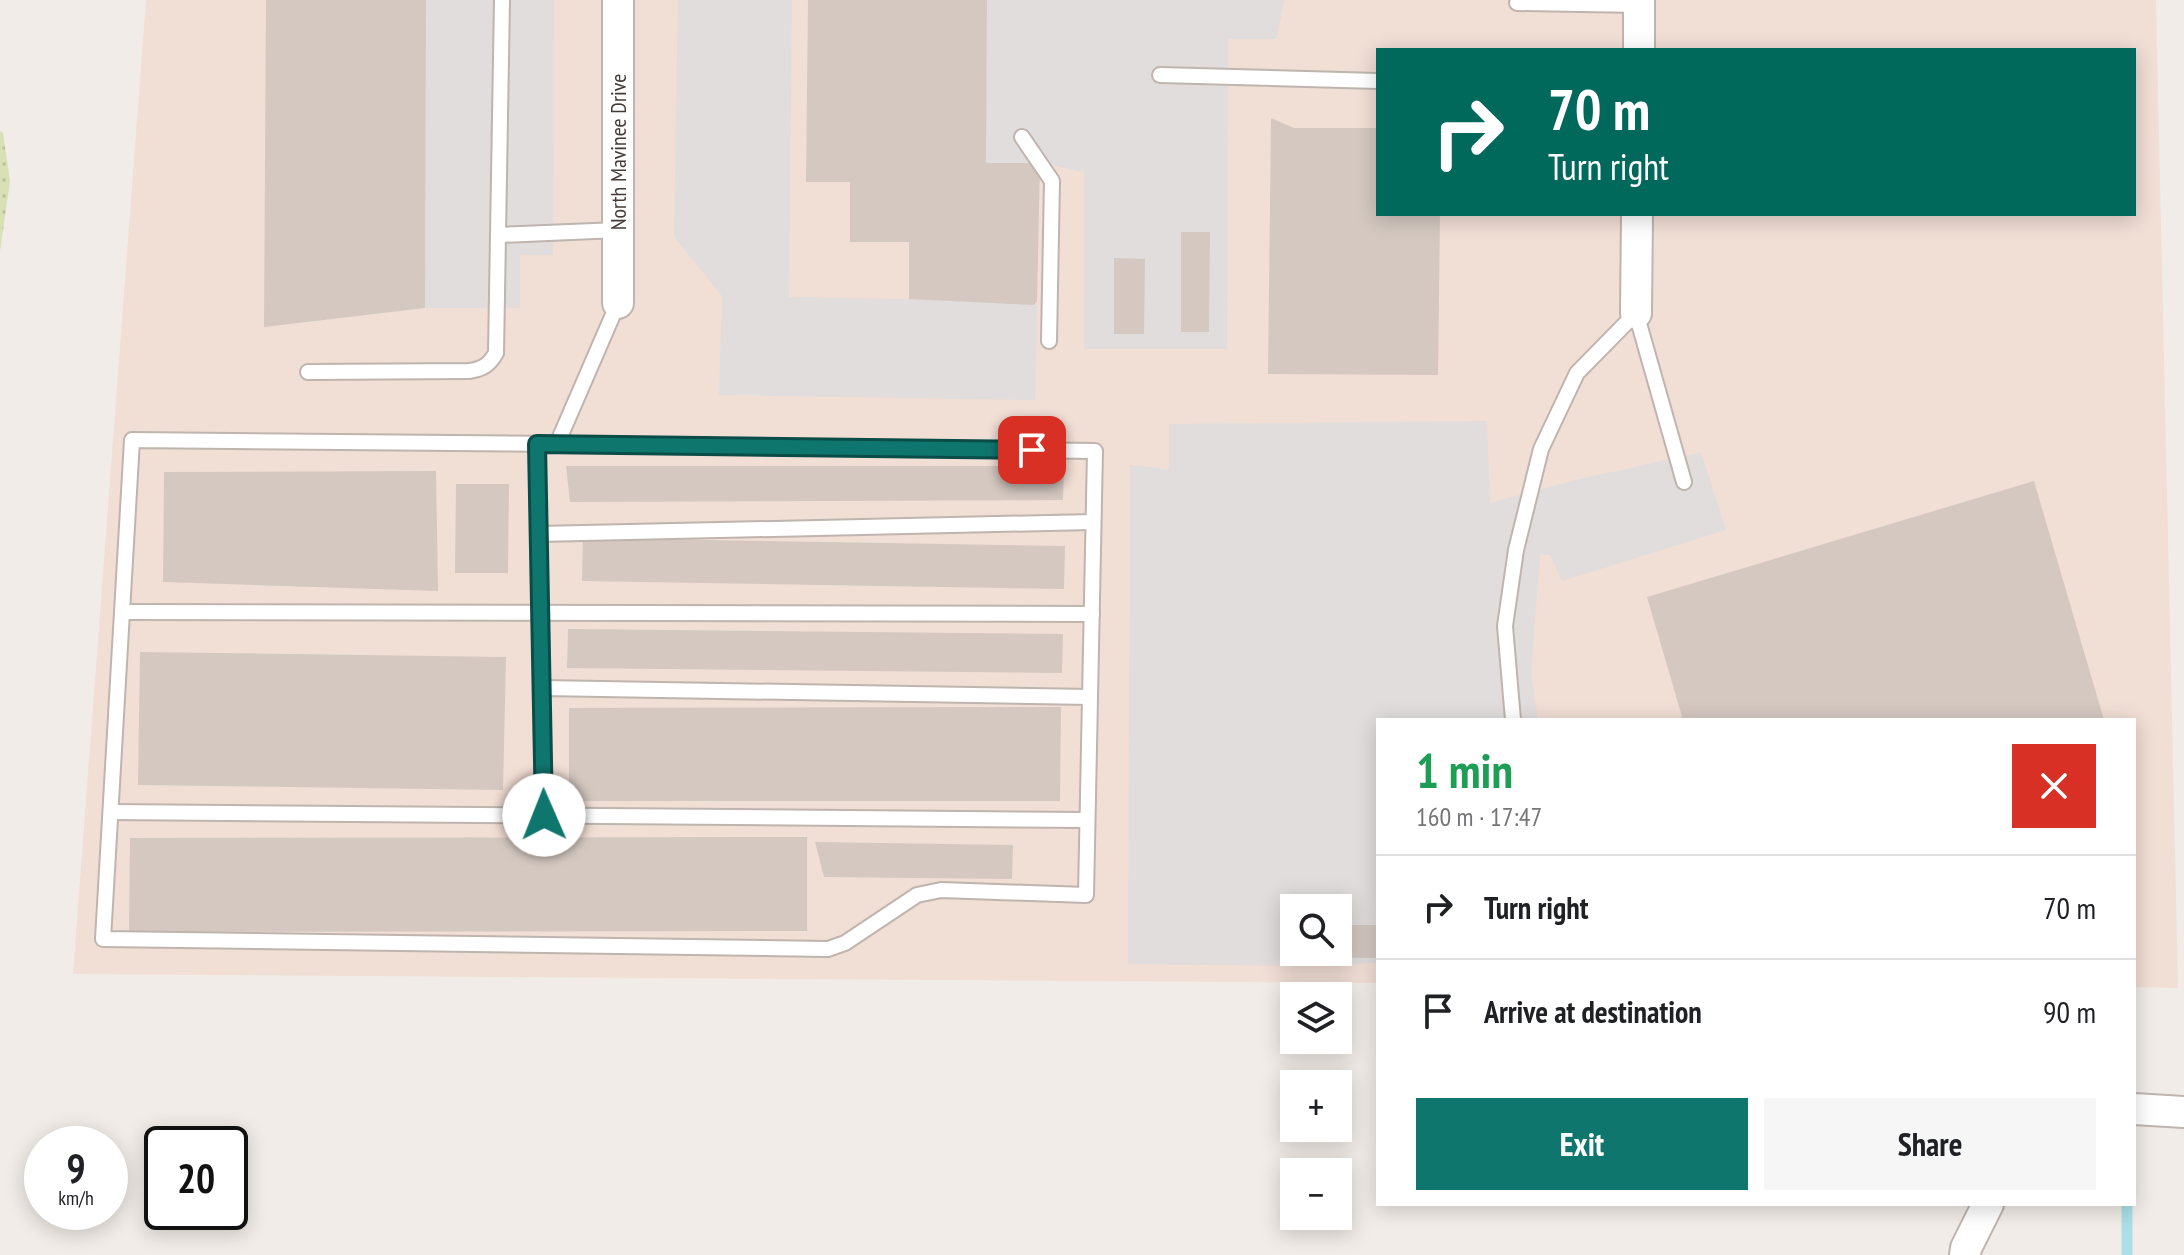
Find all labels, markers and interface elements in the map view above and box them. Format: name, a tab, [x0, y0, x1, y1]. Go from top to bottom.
text: 70 m	[1548, 73, 1650, 145]
street label: North Mavinee Drive	[604, 74, 632, 230]
icon: right	[1416, 80, 1520, 184]
text: Turn right	[1548, 143, 1669, 190]
pin	[998, 416, 1066, 484]
icon: arrive	[1010, 428, 1054, 472]
text: 1 min	[1416, 739, 1513, 801]
button: close	[2012, 744, 2096, 828]
position arrow	[502, 773, 586, 857]
text: 160 m · 17:47	[1416, 800, 1542, 833]
icon: right	[1416, 885, 1460, 929]
text: Turn right	[1484, 888, 1588, 927]
text: 70 m	[2043, 888, 2096, 927]
map controls	[1280, 894, 1352, 1230]
button: search	[1280, 894, 1352, 966]
button: layers	[1280, 982, 1352, 1054]
icon: arrive	[1416, 989, 1460, 1033]
text: Arrive at destination	[1484, 992, 1702, 1031]
text: 90 m	[2043, 992, 2096, 1031]
button: +	[1280, 1070, 1352, 1142]
button: Exit	[1416, 1098, 1748, 1190]
button: Share	[1764, 1098, 2096, 1190]
speed limit sign: 20	[144, 1126, 248, 1230]
text: 9	[66, 1142, 86, 1194]
button: −	[1280, 1158, 1352, 1230]
text: km/h	[58, 1185, 94, 1211]

